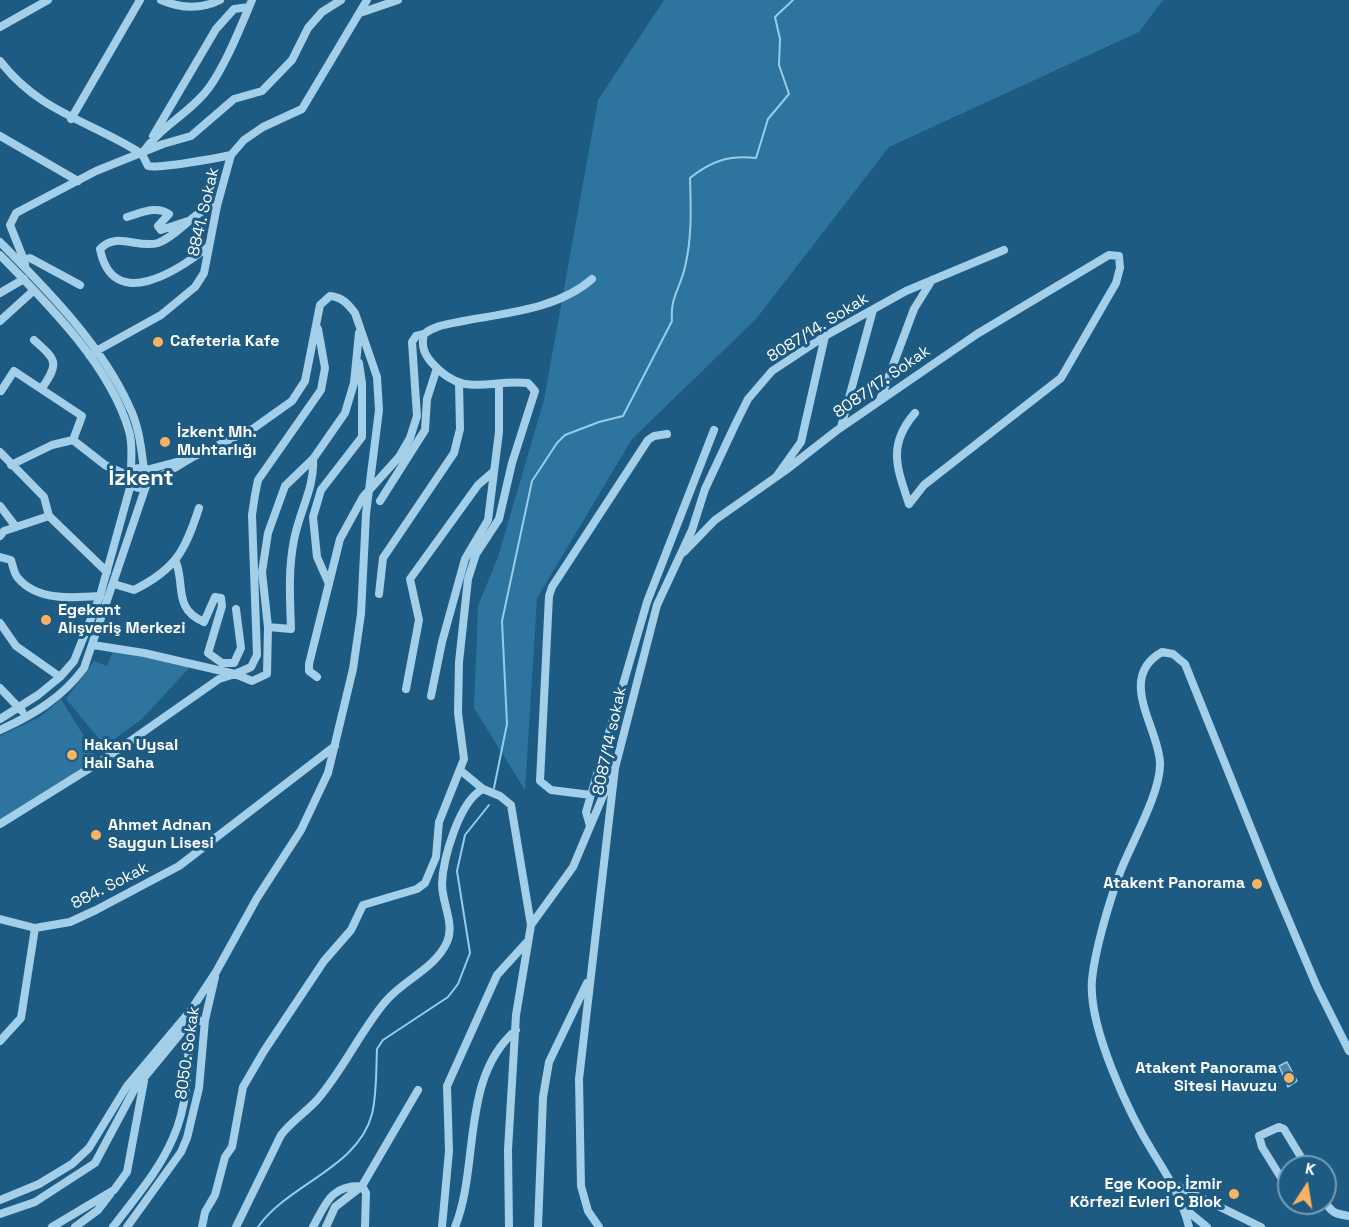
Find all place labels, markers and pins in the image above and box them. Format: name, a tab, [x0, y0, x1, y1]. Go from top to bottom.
place label: Cafeteria Kafe	[170, 332, 279, 352]
marker: Cafeteria Kafe	[151, 335, 165, 349]
place label: İzkent Mh. Muhtarlığı	[177, 423, 257, 461]
marker: İzkent Mh. Muhtarlığı	[158, 435, 172, 449]
place label: Egekent Alışveriş Merkezi	[58, 601, 185, 639]
marker: Egekent Alışveriş Merkezi	[39, 613, 53, 627]
place label: Hakan Uysal Halı Saha	[84, 736, 178, 774]
marker: Hakan Uysal Halı Saha	[65, 748, 79, 762]
place label: Ahmet Adnan Saygun Lisesi	[108, 816, 214, 854]
marker: Ahmet Adnan Saygun Lisesi	[89, 828, 103, 842]
place label: Atakent Panorama	[1103, 874, 1245, 894]
marker: Atakent Panorama	[1250, 877, 1264, 891]
place label: Atakent Panorama Sitesi Havuzu	[1135, 1059, 1277, 1097]
marker: Atakent Panorama Sitesi Havuzu	[1282, 1071, 1296, 1085]
place label: Ege Koop. İzmir Körfezi Evleri C Blok	[1070, 1175, 1222, 1213]
marker: Ege Koop. İzmir Körfezi Evleri C Blok	[1227, 1187, 1241, 1201]

